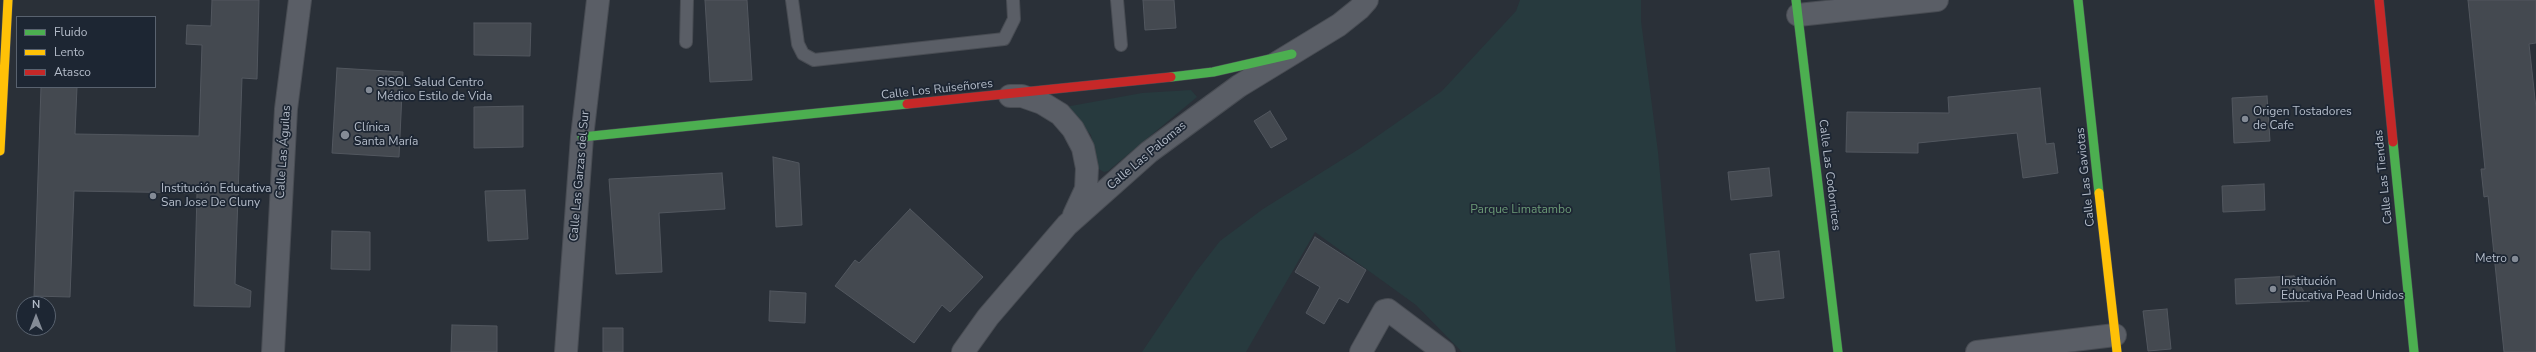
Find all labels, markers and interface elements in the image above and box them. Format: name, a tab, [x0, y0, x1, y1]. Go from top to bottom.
legend	[16, 16, 156, 88]
text: Fluido	[54, 24, 87, 40]
text: Lento	[54, 44, 84, 60]
text: Atasco	[54, 64, 91, 80]
place label: SISOL Salud Centro Médico Estilo de Vida	[377, 76, 492, 104]
street label: Calle Los Ruiseñores	[880, 77, 994, 103]
marker: SISOL Salud Centro Médico Estilo de Vida	[364, 85, 374, 95]
street label: Calle Las Águilas	[274, 105, 294, 199]
place label: Origen Tostadores de Cafe	[2253, 105, 2352, 133]
street label: Calle Las Garzas del Sur	[567, 110, 593, 242]
marker: Origen Tostadores de Cafe	[2240, 114, 2250, 124]
street label: Calle Las Palomas	[1105, 119, 1189, 193]
street label: Calle Las Codornices	[1815, 119, 1843, 231]
place label: Clínica Santa María	[354, 121, 418, 149]
street label: Calle Las Gaviotas	[2074, 127, 2098, 227]
marker: Clínica Santa María	[339, 129, 351, 141]
street label: Calle Las Tiendas	[2372, 129, 2396, 225]
place label: Institución Educativa San Jose De Cluny	[161, 182, 271, 210]
marker: Institución Educativa San Jose De Cluny	[148, 191, 158, 201]
park label: Parque Limatambo	[1470, 203, 1572, 217]
place label: Metro	[2475, 252, 2507, 266]
marker: Metro	[2510, 254, 2520, 264]
place label: Institución Educativa Pead Unidos	[2281, 275, 2404, 303]
marker: Institución Educativa Pead Unidos	[2268, 284, 2278, 294]
north arrow	[16, 296, 56, 336]
text: N	[32, 297, 40, 312]

